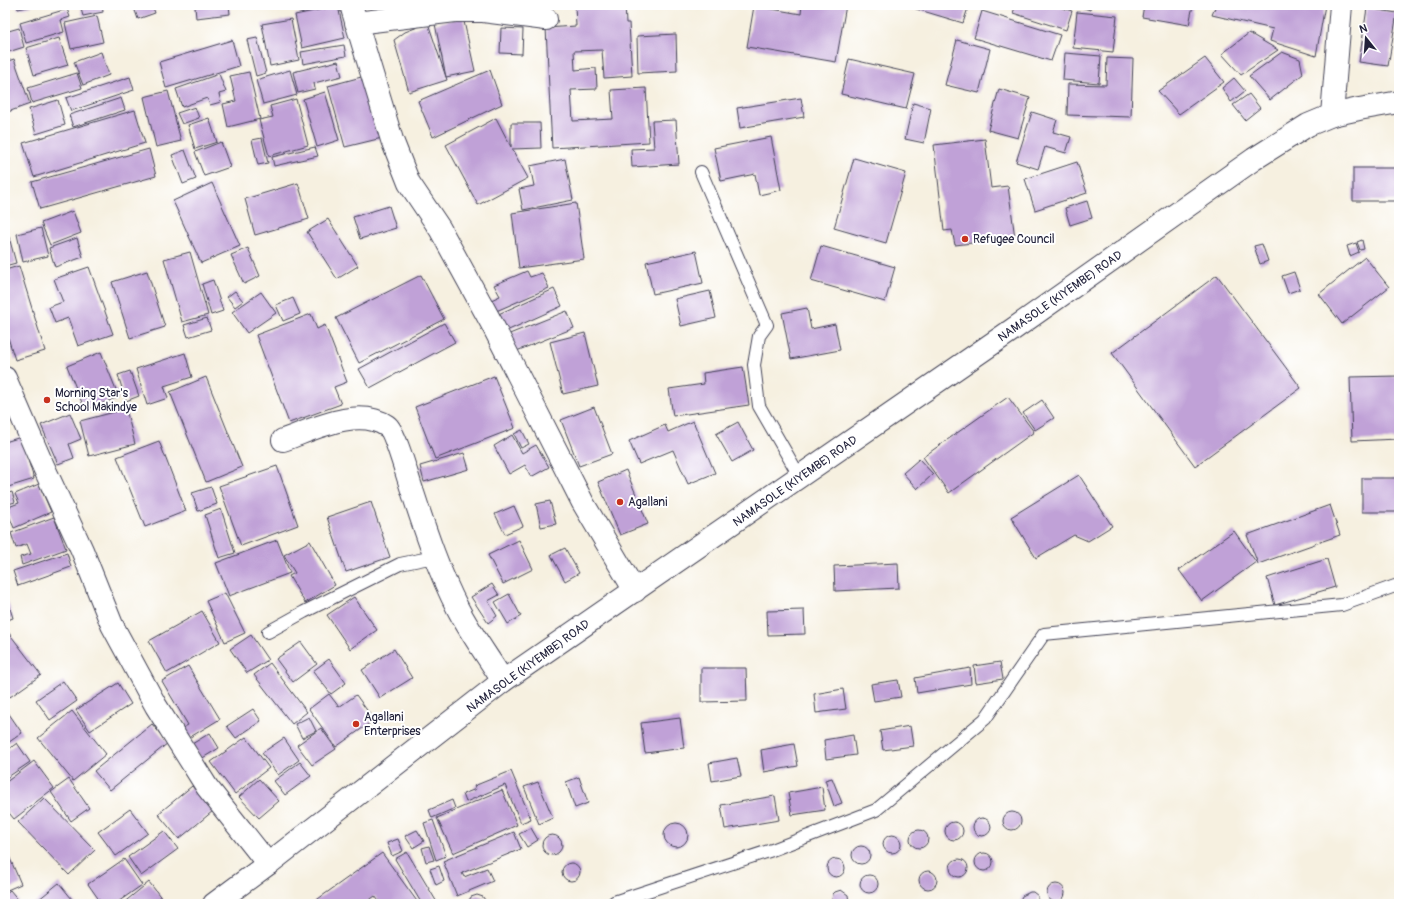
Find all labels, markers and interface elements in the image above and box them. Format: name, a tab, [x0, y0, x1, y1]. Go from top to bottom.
north arrow	[1346, 18, 1386, 58]
text: N	[1358, 21, 1369, 36]
place label: Refugee Council	[973, 232, 1055, 247]
marker: Refugee Council	[960, 234, 970, 244]
street label: NAMASOLE (KIYEMBE) ROAD	[995, 247, 1126, 345]
place label: Morning Star's School Makindye	[55, 386, 137, 415]
marker: Morning Star's School Makindye	[42, 395, 52, 405]
street label: NAMASOLE (KIYEMBE) ROAD	[730, 432, 861, 530]
place label: Agallani	[628, 495, 667, 510]
marker: Agallani	[615, 497, 625, 507]
street label: NAMASOLE (KIYEMBE) ROAD	[464, 616, 593, 716]
place label: Agallani Enterprises	[364, 710, 421, 739]
marker: Agallani Enterprises	[351, 719, 361, 729]

